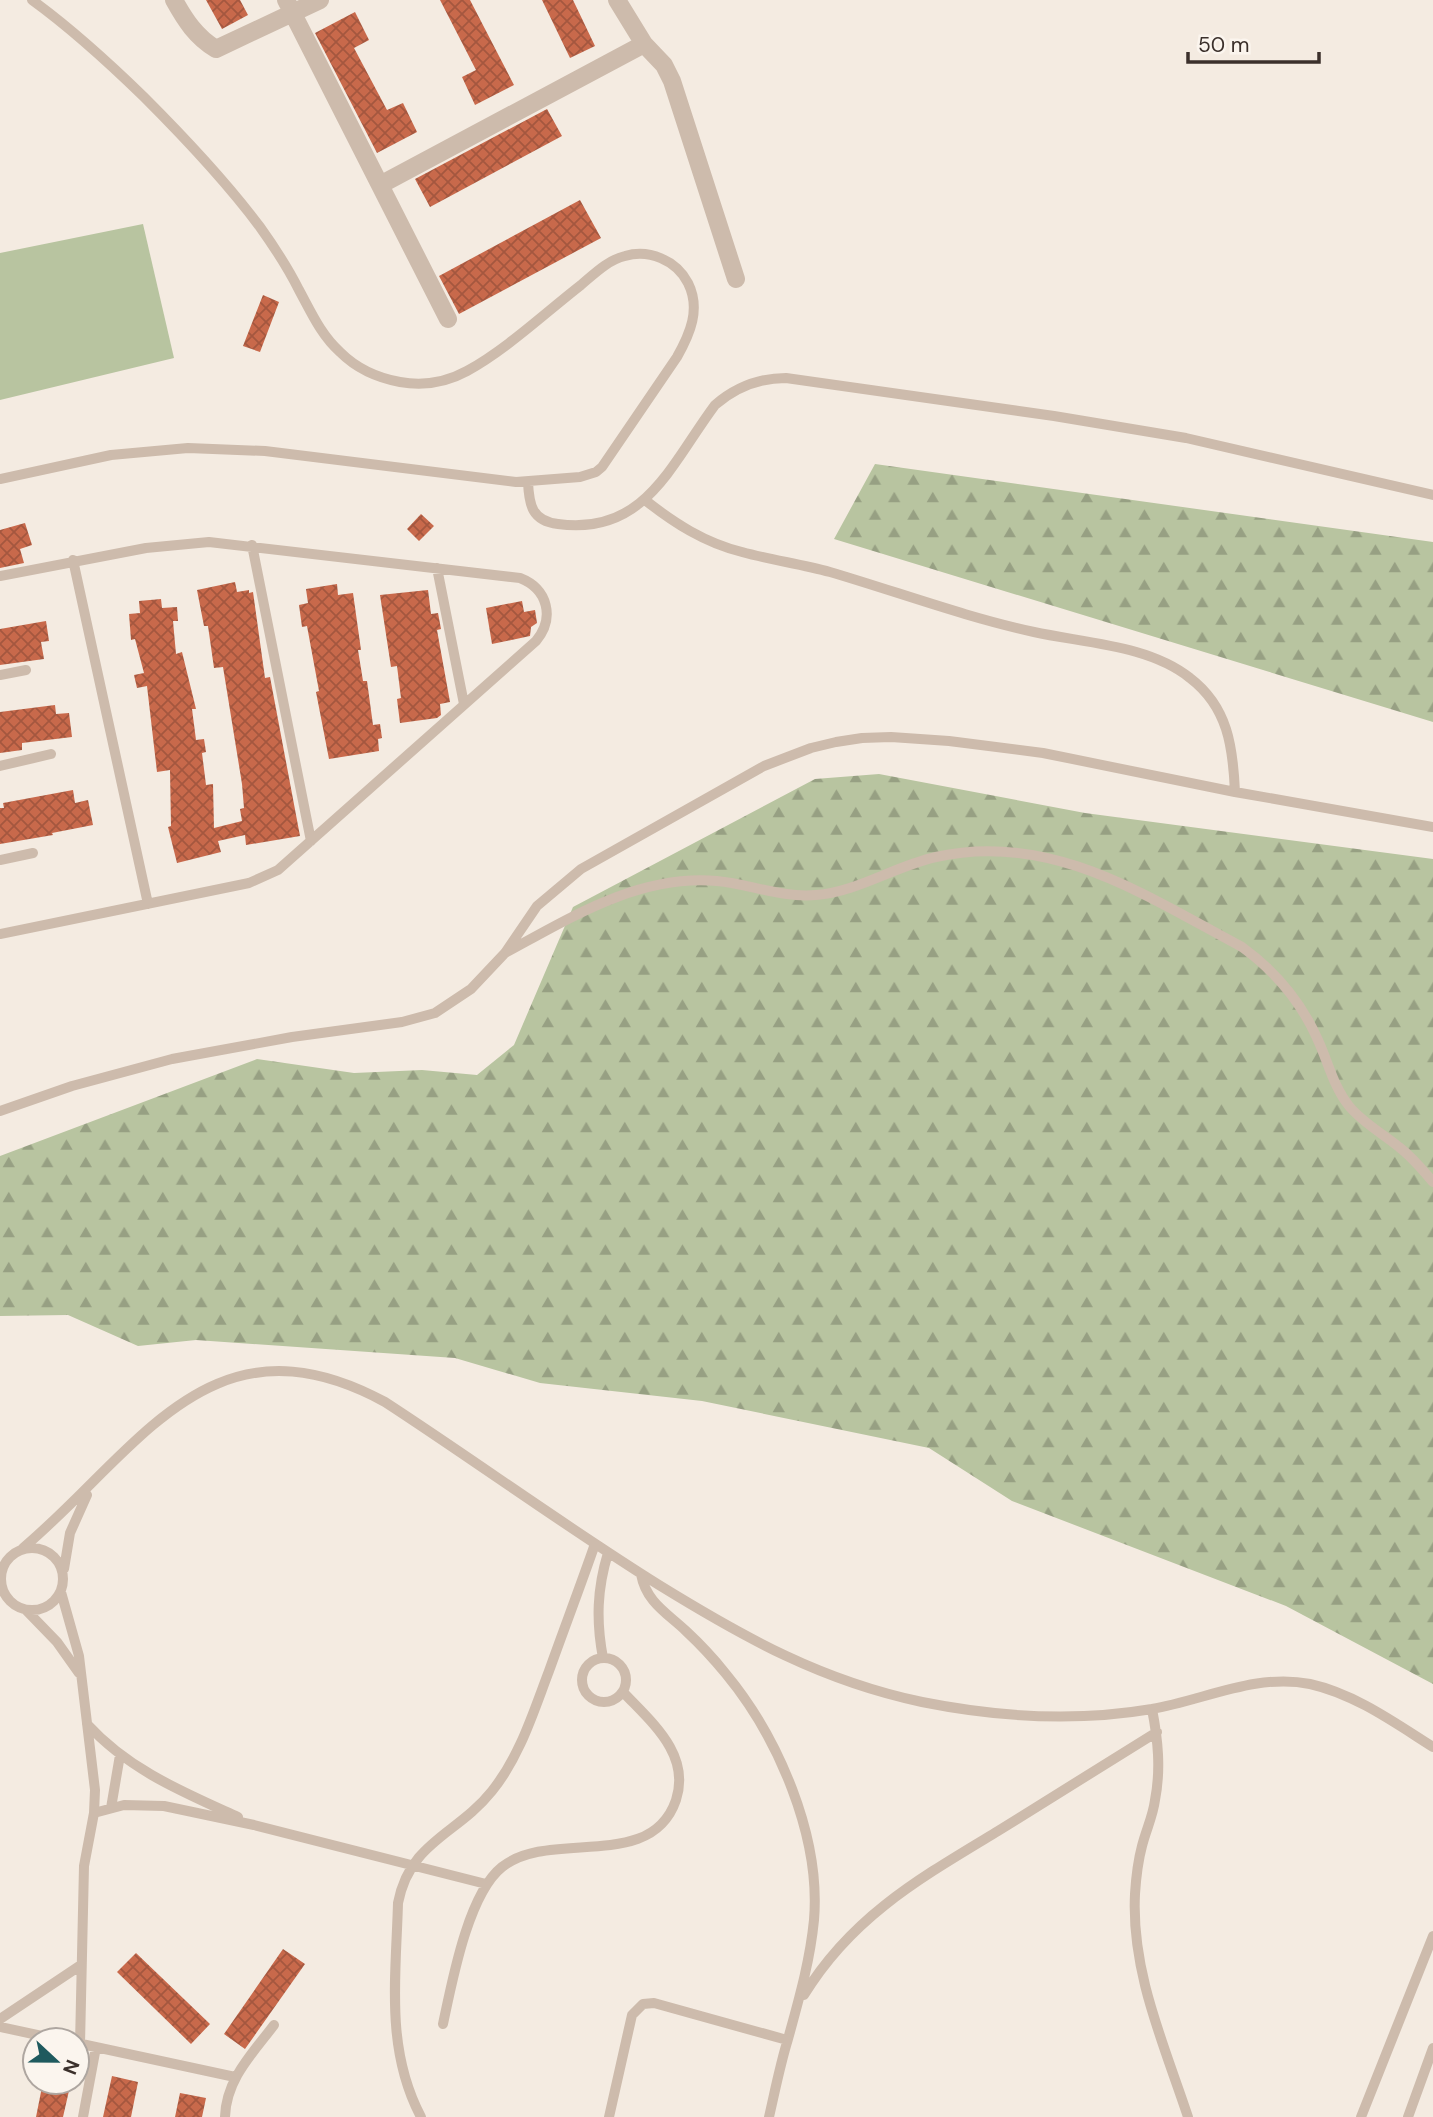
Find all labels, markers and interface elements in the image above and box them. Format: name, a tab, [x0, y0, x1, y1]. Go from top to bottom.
scale bar	[1188, 21, 1319, 65]
text: 50 m	[1198, 31, 1249, 59]
north arrow	[21, 2026, 91, 2096]
text: N	[57, 2056, 85, 2078]

